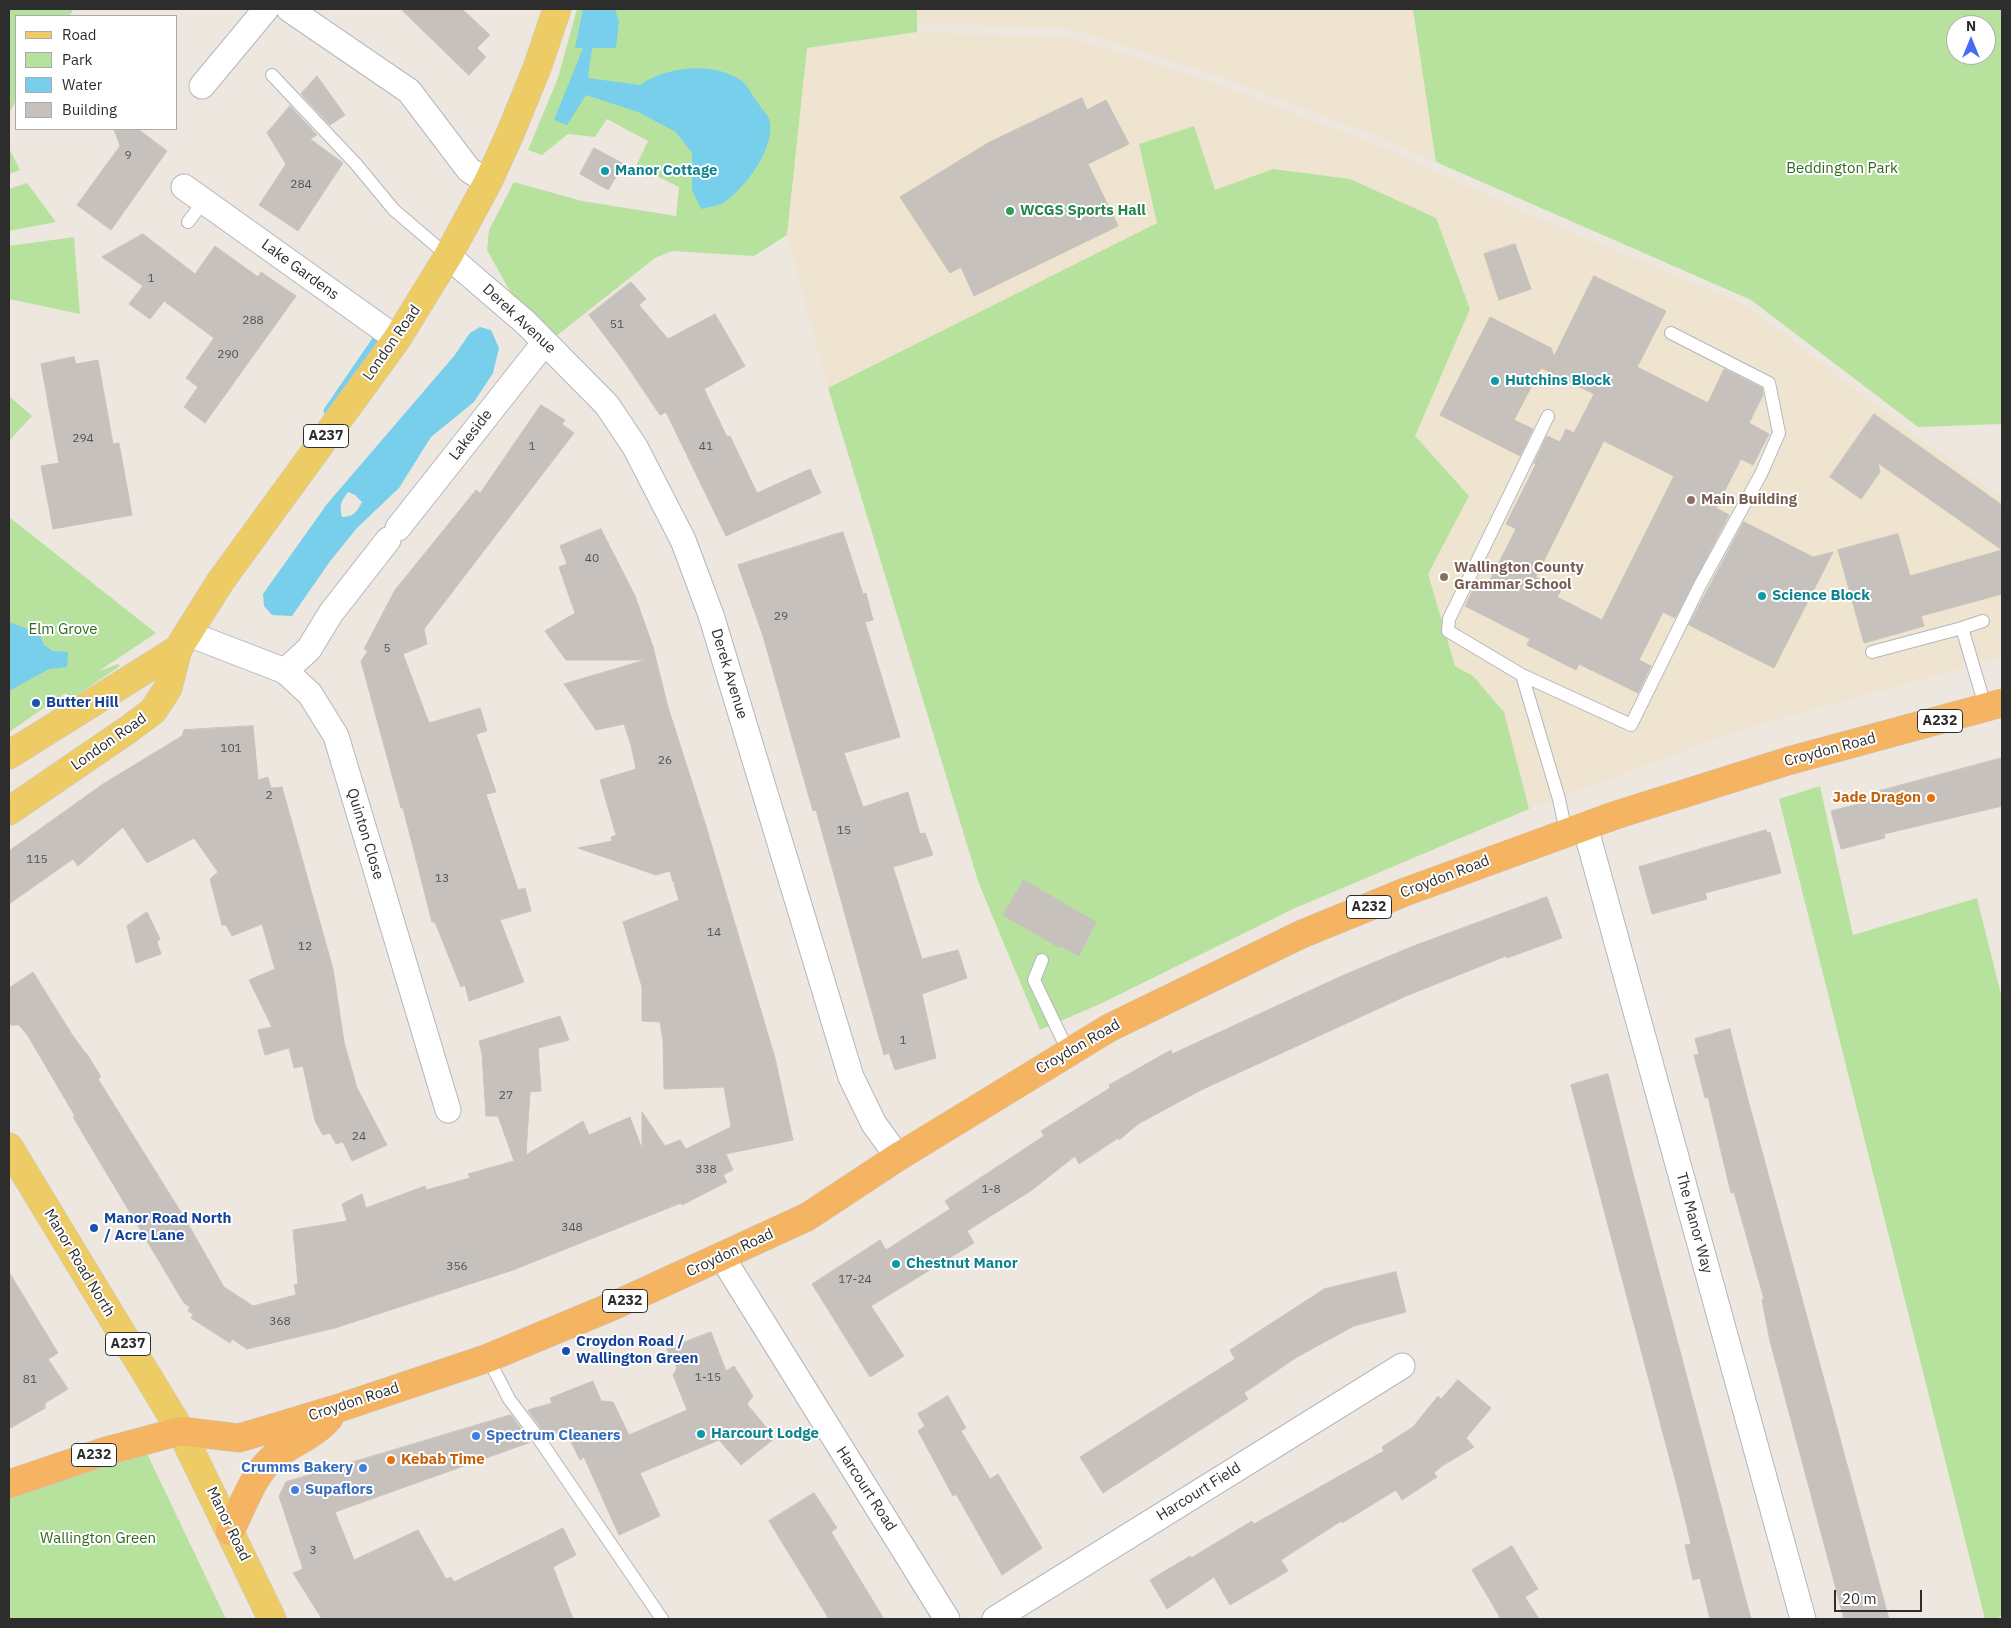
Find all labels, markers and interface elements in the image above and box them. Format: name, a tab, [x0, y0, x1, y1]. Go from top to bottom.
legend	[15, 15, 178, 130]
north arrow	[1946, 15, 1996, 65]
text: N	[1966, 17, 1976, 35]
text: Road	[62, 25, 97, 44]
text: Park	[62, 50, 92, 69]
text: Water	[62, 75, 102, 94]
text: Building	[62, 100, 117, 119]
house number: 9	[124, 149, 132, 163]
park label: Beddington Park	[1786, 160, 1898, 178]
place label: Manor Cottage	[615, 162, 718, 180]
marker: Manor Cottage	[599, 165, 611, 177]
house number: 284	[290, 178, 312, 192]
place label: WCGS Sports Hall	[1020, 202, 1146, 220]
marker: WCGS Sports Hall	[1004, 205, 1016, 217]
street label: Lake Gardens	[258, 236, 342, 304]
house number: 1	[147, 272, 155, 286]
street label: Derek Avenue	[479, 281, 559, 357]
street label: London Road	[359, 302, 425, 384]
house number: 288	[242, 314, 264, 328]
house number: 51	[610, 318, 624, 332]
house number: 290	[217, 348, 239, 362]
place label: Hutchins Block	[1505, 372, 1611, 390]
marker: Hutchins Block	[1489, 375, 1501, 387]
street label: Lakeside	[446, 406, 496, 464]
road number: A237	[304, 424, 348, 448]
house number: 294	[72, 432, 94, 446]
house number: 1	[528, 440, 536, 454]
house number: 41	[699, 440, 713, 454]
place label: Main Building	[1701, 491, 1797, 509]
marker: Main Building	[1685, 494, 1697, 506]
house number: 40	[585, 552, 599, 566]
place label: Wallington County Grammar School	[1454, 559, 1584, 594]
marker: Wallington County Grammar School	[1438, 571, 1450, 583]
place label: Science Block	[1772, 587, 1870, 605]
marker: Science Block	[1756, 590, 1768, 602]
house number: 29	[774, 610, 788, 624]
park label: Elm Grove	[28, 621, 98, 639]
street label: Derek Avenue	[707, 627, 751, 721]
house number: 5	[383, 642, 391, 656]
place label: Butter Hill	[46, 694, 118, 712]
marker: Butter Hill	[30, 697, 42, 709]
street label: London Road	[68, 709, 150, 775]
road number: A232	[1918, 709, 1962, 732]
street label: Croydon Road	[1782, 729, 1878, 771]
house number: 101	[220, 742, 242, 756]
house number: 26	[658, 754, 672, 768]
street label: Quinton Close	[343, 786, 387, 882]
house number: 2	[265, 789, 273, 803]
place label: Jade Dragon	[1833, 789, 1921, 807]
marker: Jade Dragon	[1925, 792, 1937, 804]
house number: 15	[837, 824, 851, 838]
street label: Croydon Road	[1398, 852, 1492, 902]
house number: 115	[26, 853, 48, 867]
house number: 13	[435, 872, 449, 886]
road number: A232	[1346, 896, 1392, 919]
house number: 14	[707, 926, 721, 940]
house number: 12	[298, 940, 312, 954]
street label: Croydon Road	[1033, 1016, 1123, 1078]
house number: 1	[899, 1034, 907, 1048]
house number: 27	[499, 1089, 513, 1103]
house number: 24	[352, 1130, 366, 1144]
house number: 338	[695, 1163, 717, 1177]
street label: The Manor Way	[1672, 1171, 1716, 1275]
house number: 1-8	[981, 1183, 1001, 1197]
street label: Manor Road North	[40, 1206, 118, 1320]
place label: Manor Road North / Acre Lane	[104, 1210, 231, 1245]
house number: 348	[561, 1221, 583, 1235]
marker: Manor Road North / Acre Lane	[88, 1222, 100, 1234]
street label: Croydon Road	[684, 1225, 776, 1281]
place label: Chestnut Manor	[906, 1255, 1018, 1273]
marker: Chestnut Manor	[890, 1258, 902, 1270]
house number: 356	[446, 1260, 468, 1274]
house number: 17-24	[838, 1273, 872, 1287]
road number: A232	[602, 1290, 648, 1312]
house number: 368	[269, 1315, 291, 1329]
road number: A237	[106, 1332, 150, 1356]
place label: Croydon Road / Wallington Green	[576, 1333, 698, 1368]
marker: Croydon Road / Wallington Green	[560, 1345, 572, 1357]
house number: 1-15	[695, 1371, 721, 1385]
house number: 81	[23, 1373, 37, 1387]
street label: Croydon Road	[306, 1379, 402, 1425]
place label: Harcourt Lodge	[711, 1425, 819, 1443]
place label: Spectrum Cleaners	[486, 1427, 621, 1445]
marker: Harcourt Lodge	[695, 1428, 707, 1440]
marker: Spectrum Cleaners	[470, 1430, 482, 1442]
street label: Harcourt Road	[832, 1443, 900, 1535]
road number: A232	[72, 1444, 116, 1466]
place label: Kebab Time	[401, 1451, 485, 1469]
marker: Kebab Time	[385, 1454, 397, 1466]
place label: Crumms Bakery	[241, 1459, 353, 1477]
street label: Harcourt Field	[1154, 1459, 1244, 1525]
marker: Crumms Bakery	[357, 1462, 369, 1474]
place label: Supaflors	[305, 1481, 373, 1499]
street label: Manor Road	[202, 1484, 254, 1564]
marker: Supaflors	[289, 1484, 301, 1496]
park label: Wallington Green	[40, 1530, 156, 1548]
house number: 3	[309, 1544, 317, 1558]
scale bar	[1836, 1580, 1924, 1612]
text: 20 m	[1842, 1589, 1877, 1608]

